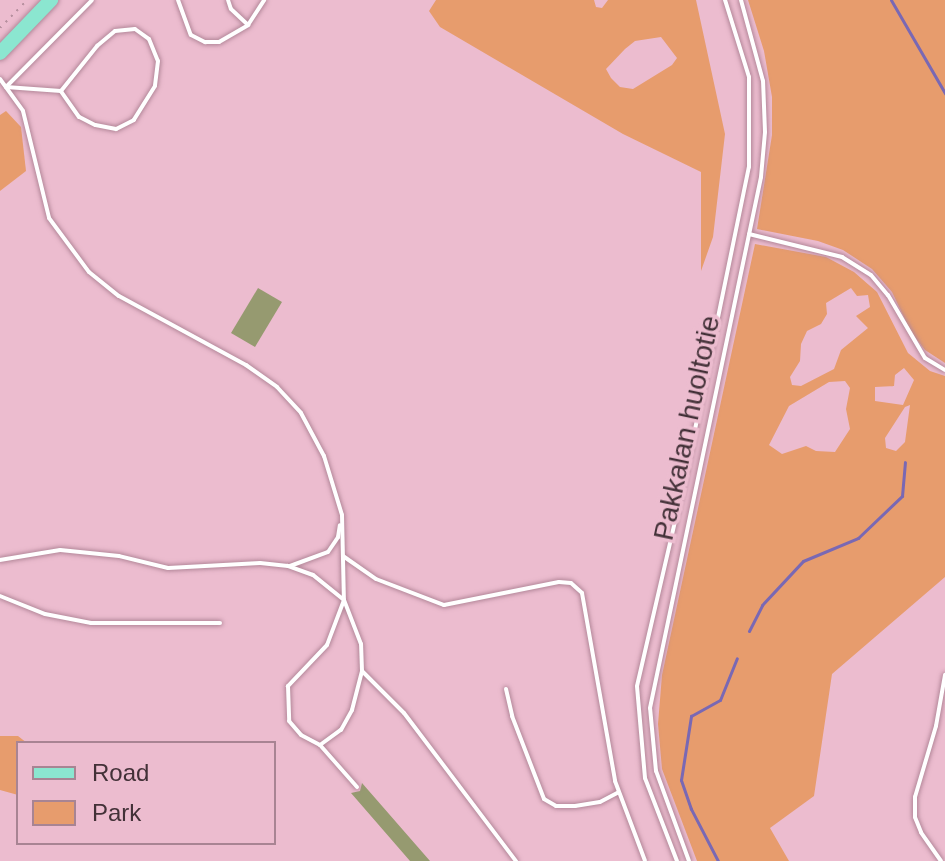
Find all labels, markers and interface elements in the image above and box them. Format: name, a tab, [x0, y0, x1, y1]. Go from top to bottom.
street label: Pakkalan huoltotie	[647, 313, 727, 543]
legend	[16, 741, 276, 845]
text: Road	[92, 759, 149, 786]
text: Park	[92, 799, 141, 826]

